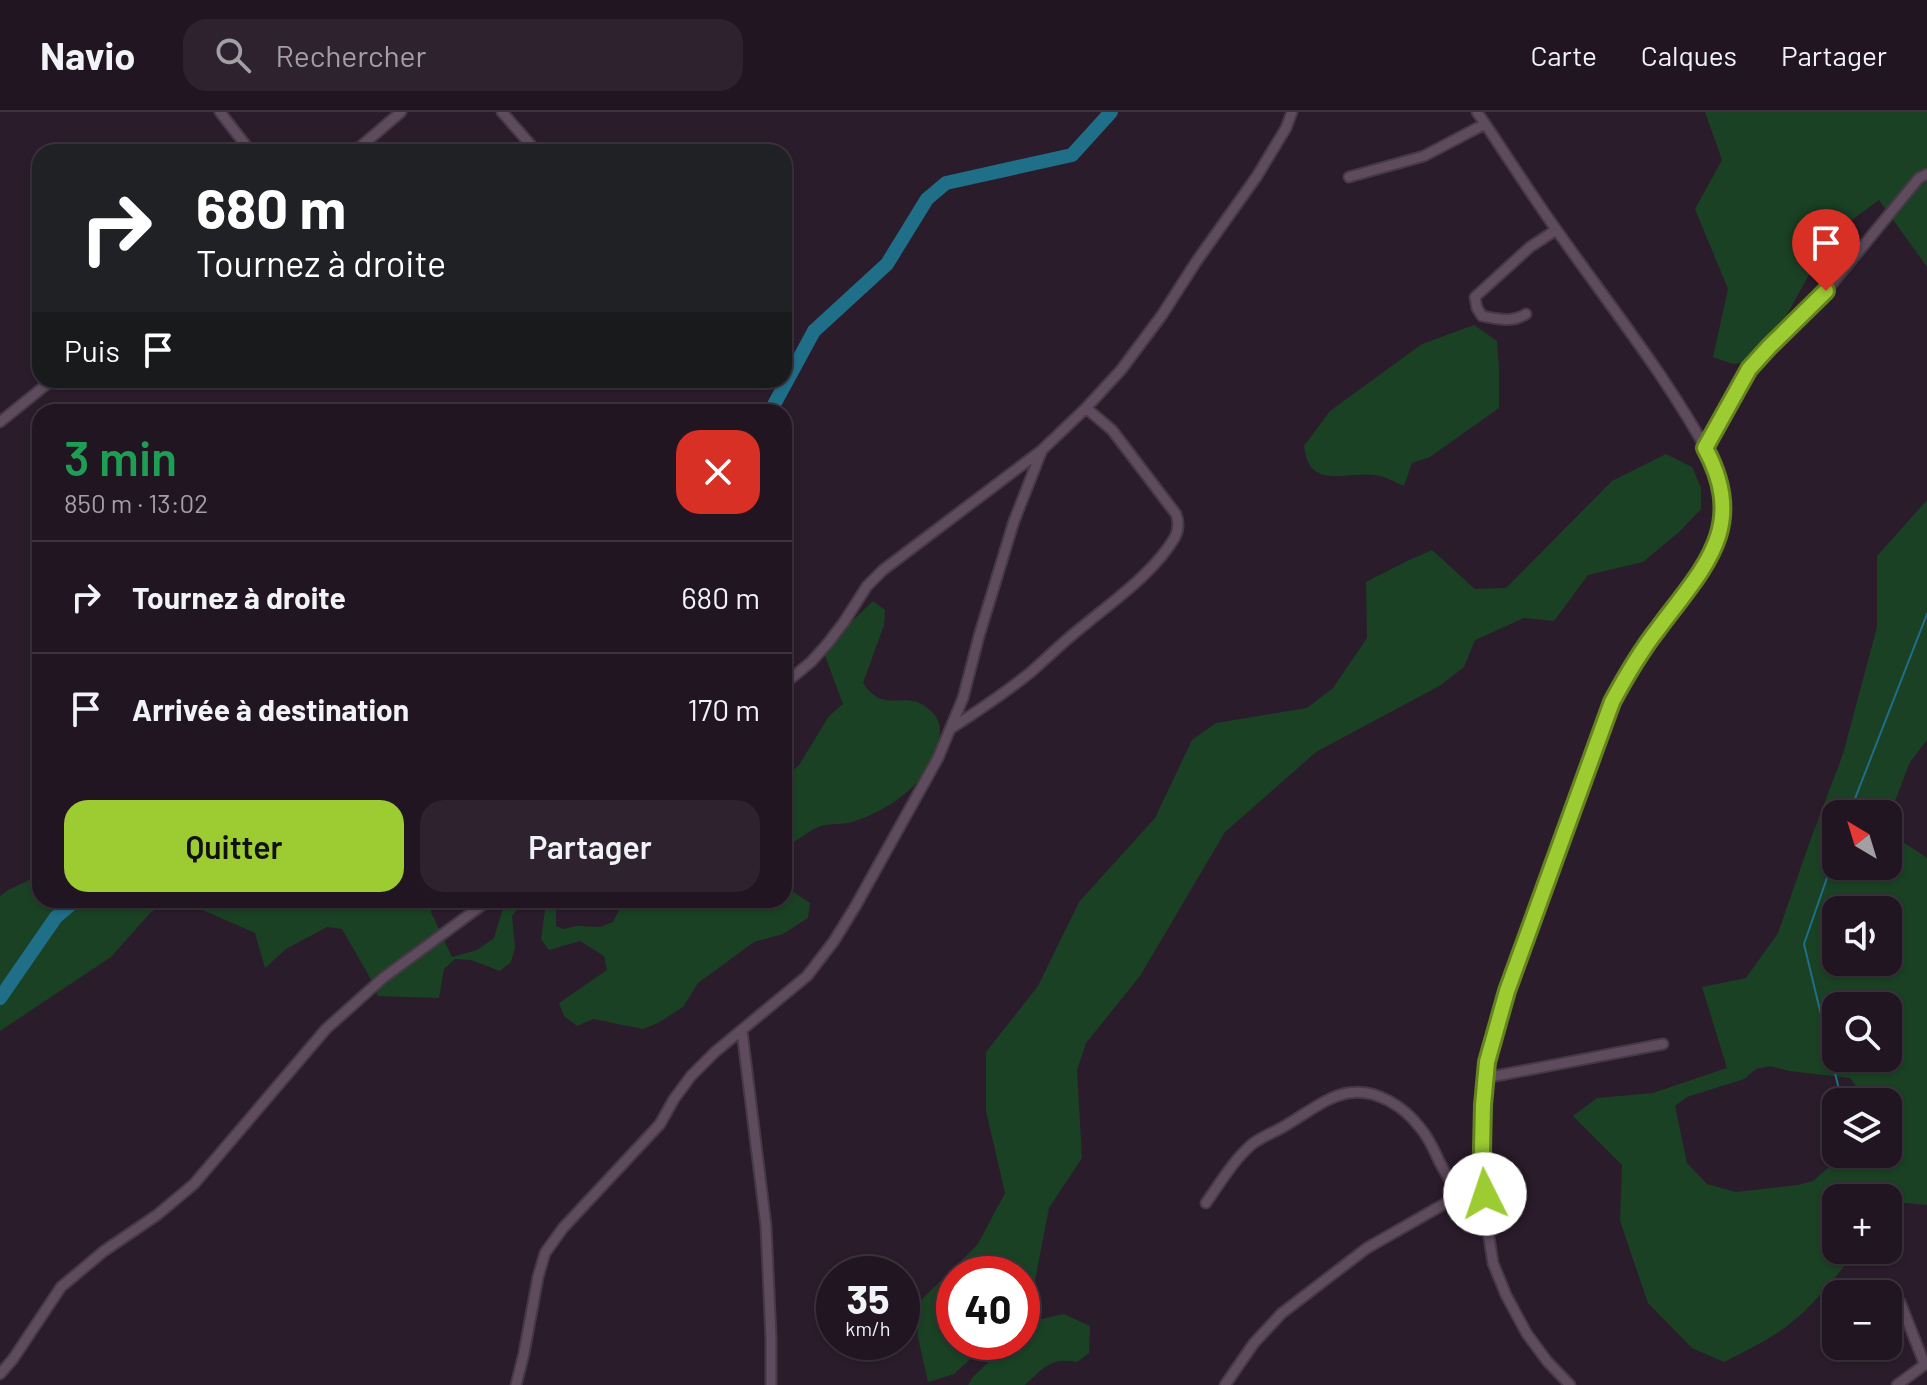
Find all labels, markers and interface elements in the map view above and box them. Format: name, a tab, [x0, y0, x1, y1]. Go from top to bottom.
search box	[183, 19, 743, 91]
text: Navio	[40, 32, 135, 78]
icon: search	[211, 33, 255, 77]
text: Rechercher	[275, 37, 426, 73]
text: Carte	[1530, 38, 1597, 72]
text: Calques	[1641, 38, 1737, 72]
text: Partager	[1781, 38, 1887, 72]
text: 680 m	[196, 173, 346, 240]
icon: right	[64, 176, 168, 280]
pin	[1792, 209, 1860, 291]
icon: arrive	[1804, 221, 1848, 265]
text: Tournez à droite	[196, 241, 446, 284]
icon: arrive	[136, 328, 180, 372]
text: Puis	[64, 332, 120, 368]
text: 3 min	[64, 428, 177, 486]
button: close	[676, 430, 760, 514]
text: 850 m · 13:02	[64, 487, 208, 518]
icon: right	[64, 575, 108, 619]
text: Tournez à droite	[132, 579, 346, 615]
text: 680 m	[681, 579, 760, 615]
icon: arrive	[64, 687, 108, 731]
text: Arrivée à destination	[132, 691, 409, 727]
text: 170 m	[688, 691, 760, 727]
button: Quitter	[64, 800, 404, 892]
button: Partager	[420, 800, 760, 892]
north arrow	[1822, 800, 1902, 880]
map controls	[1822, 800, 1902, 1360]
button: sound	[1822, 896, 1902, 976]
button: search	[1822, 992, 1902, 1072]
button: layers	[1822, 1088, 1902, 1168]
position arrow	[1443, 1152, 1527, 1236]
button: +	[1822, 1184, 1902, 1264]
speed limit sign: 40	[936, 1256, 1040, 1360]
text: 35	[846, 1274, 890, 1322]
button: −	[1822, 1280, 1902, 1360]
text: km/h	[845, 1316, 891, 1340]

